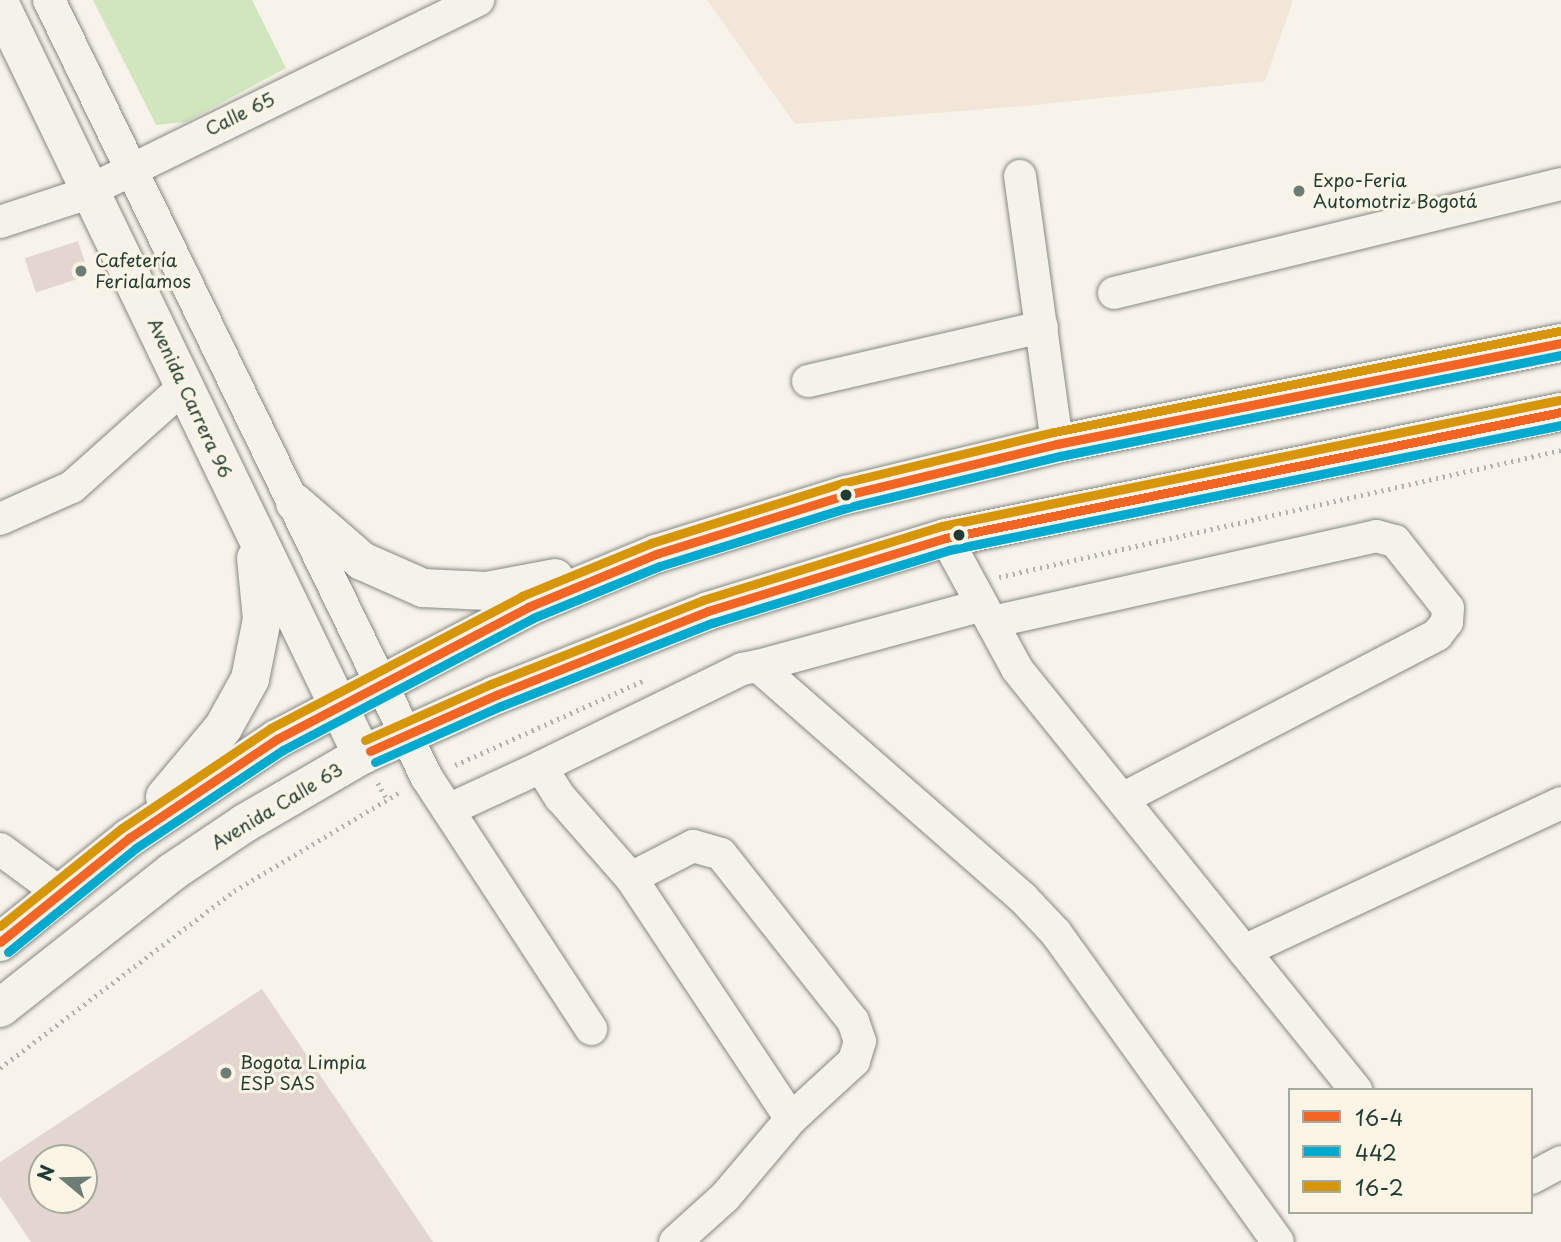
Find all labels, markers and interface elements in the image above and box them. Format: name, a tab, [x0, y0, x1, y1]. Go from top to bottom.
street label: Calle 65	[202, 88, 278, 140]
place label: Expo-Feria Automotriz Bogotá	[1313, 170, 1478, 212]
marker: Expo-Feria Automotriz Bogotá	[1291, 183, 1307, 199]
place label: Cafetería Ferialamos	[95, 250, 191, 292]
marker: Cafetería Ferialamos	[73, 263, 89, 279]
street label: Avenida Carrera 96	[144, 315, 236, 481]
unlabelled marker	[839, 488, 853, 502]
unlabelled marker	[952, 528, 966, 542]
street label: Avenida Calle 63	[208, 759, 346, 853]
place label: Bogota Limpia ESP SAS	[240, 1052, 366, 1094]
marker: Bogota Limpia ESP SAS	[218, 1065, 234, 1081]
legend	[1288, 1088, 1533, 1214]
text: 16-4	[1355, 1101, 1403, 1133]
text: 442	[1355, 1136, 1397, 1168]
north arrow	[28, 1144, 98, 1214]
text: N	[29, 1161, 61, 1184]
text: 16-2	[1355, 1171, 1404, 1203]

